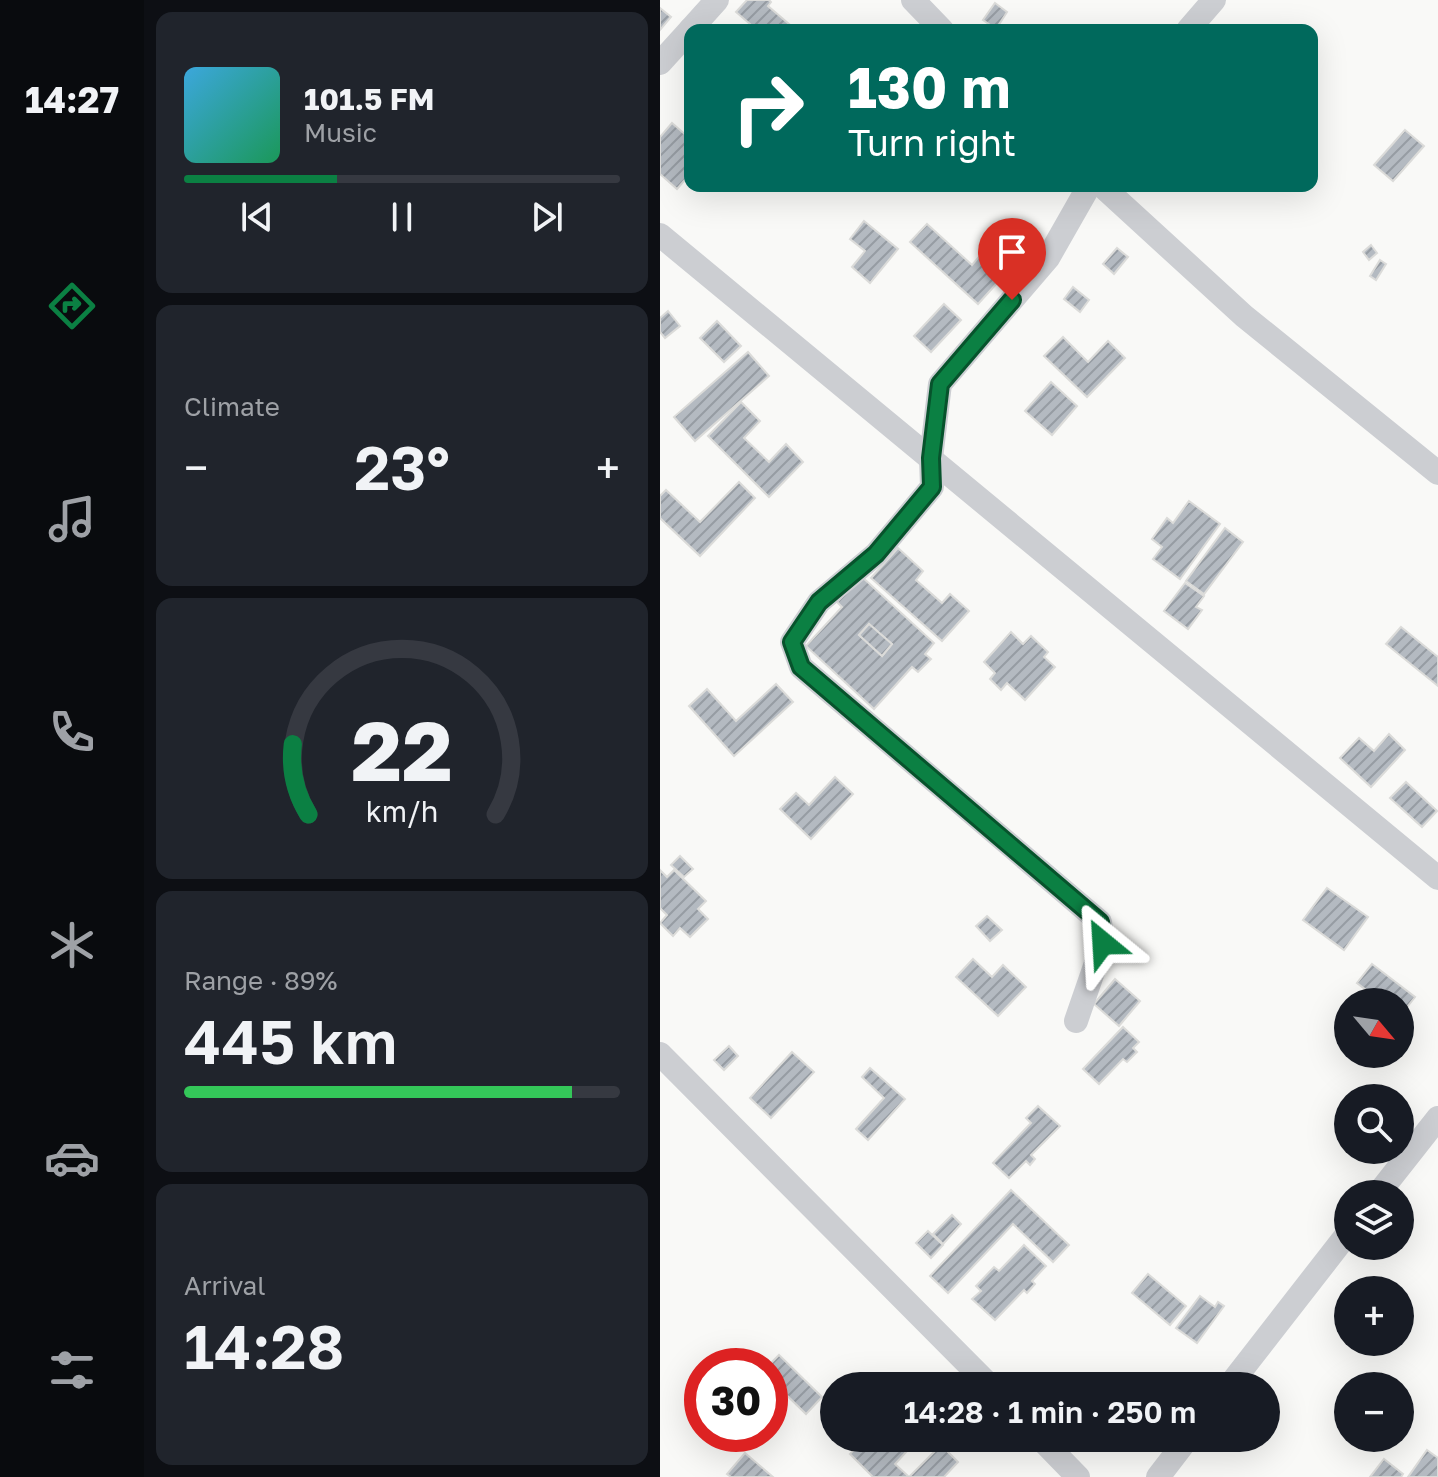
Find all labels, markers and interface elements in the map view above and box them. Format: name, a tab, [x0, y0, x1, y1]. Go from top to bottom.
text: 130 m	[848, 53, 1010, 120]
icon: right	[716, 56, 820, 160]
text: 14:27	[25, 78, 119, 121]
text: 101.5 FM	[304, 81, 434, 117]
text: Music	[304, 117, 377, 148]
text: Turn right	[848, 121, 1016, 164]
icon: previous	[235, 195, 279, 239]
icon: pause	[380, 195, 424, 239]
icon: next	[525, 195, 569, 239]
pin	[978, 218, 1046, 300]
icon: arrive	[990, 230, 1034, 274]
icon: directions	[44, 278, 100, 334]
text: Climate	[184, 391, 280, 422]
text: 23°	[354, 431, 450, 503]
text: −	[184, 441, 208, 494]
text: +	[596, 441, 620, 494]
icon: music	[44, 491, 100, 547]
text: 22	[351, 698, 453, 798]
icon: phone	[44, 704, 100, 760]
text: km/h	[366, 794, 438, 828]
position arrow	[1061, 901, 1145, 985]
icon: climate	[44, 917, 100, 973]
text: Range · 89%	[184, 965, 337, 996]
north arrow	[1334, 988, 1414, 1068]
map controls	[1334, 988, 1414, 1452]
text: 445 km	[184, 1005, 397, 1077]
button: search	[1334, 1084, 1414, 1164]
icon: car	[44, 1130, 100, 1186]
button: layers	[1334, 1180, 1414, 1260]
text: Arrival	[184, 1270, 265, 1301]
button: +	[1334, 1276, 1414, 1356]
text: 14:28	[184, 1310, 344, 1382]
icon: filters	[44, 1342, 100, 1398]
speed limit sign: 30	[684, 1348, 788, 1452]
button: −	[1334, 1372, 1414, 1452]
text: 14:28 · 1 min · 250 m	[904, 1394, 1196, 1430]

